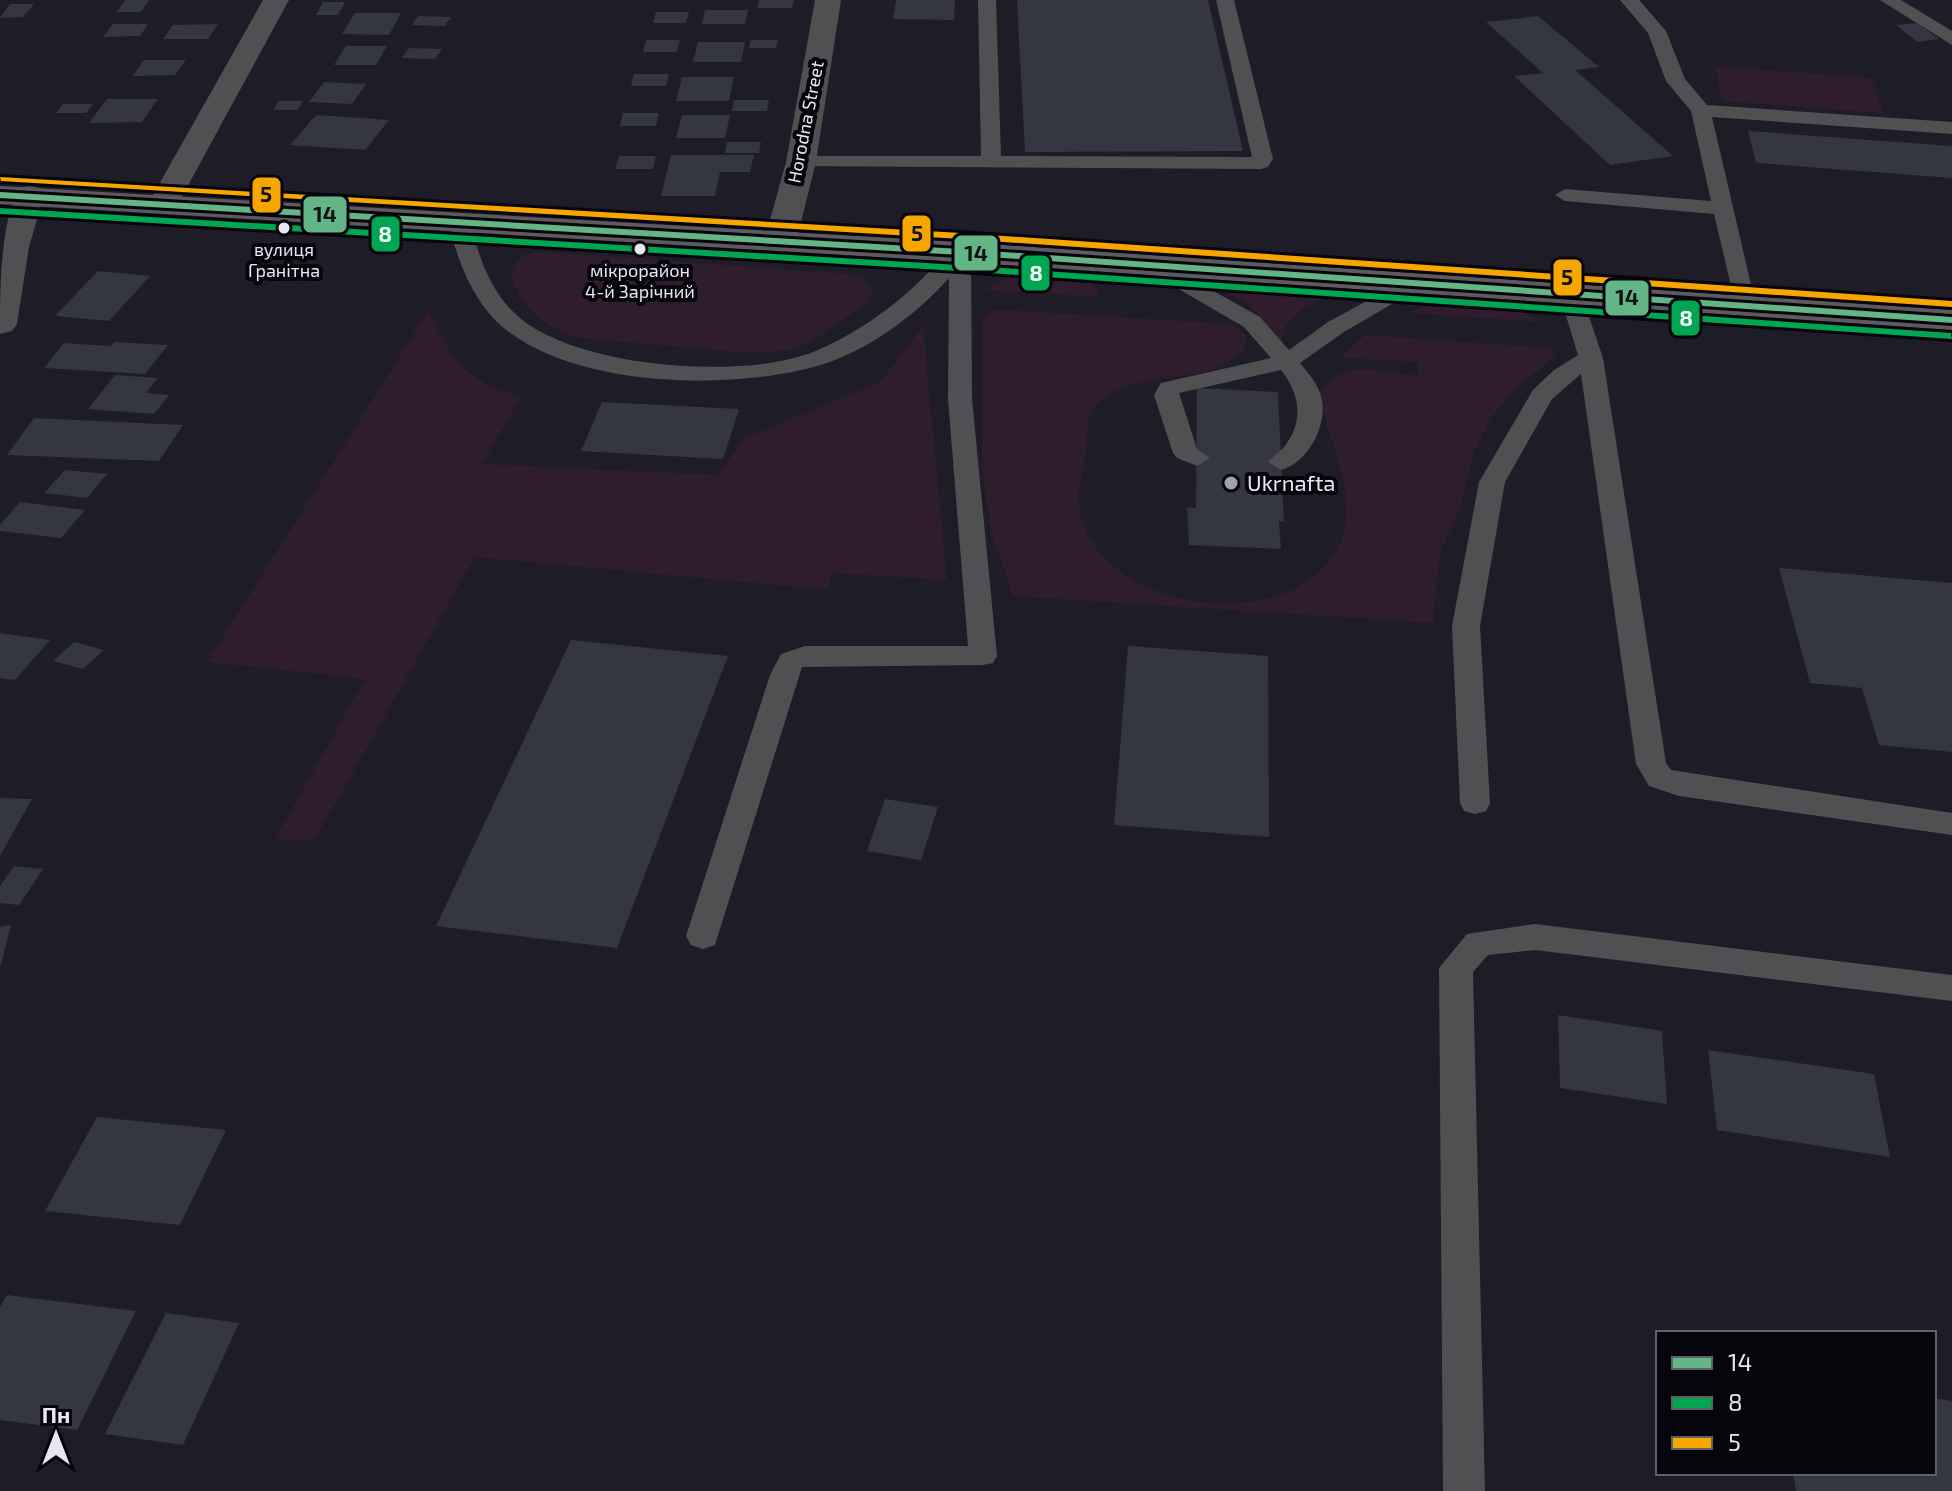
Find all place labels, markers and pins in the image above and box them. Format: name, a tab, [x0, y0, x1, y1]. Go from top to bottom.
marker: вулиця Гранітна	[276, 220, 292, 236]
place label: вулиця Гранітна	[248, 238, 320, 281]
marker: мікрорайон 4-й Зарічний	[632, 241, 648, 257]
place label: мікрорайон 4-й Зарічний	[585, 259, 695, 302]
place label: Ukrnafta	[1247, 469, 1335, 495]
marker: Ukrnafta	[1222, 474, 1240, 492]

